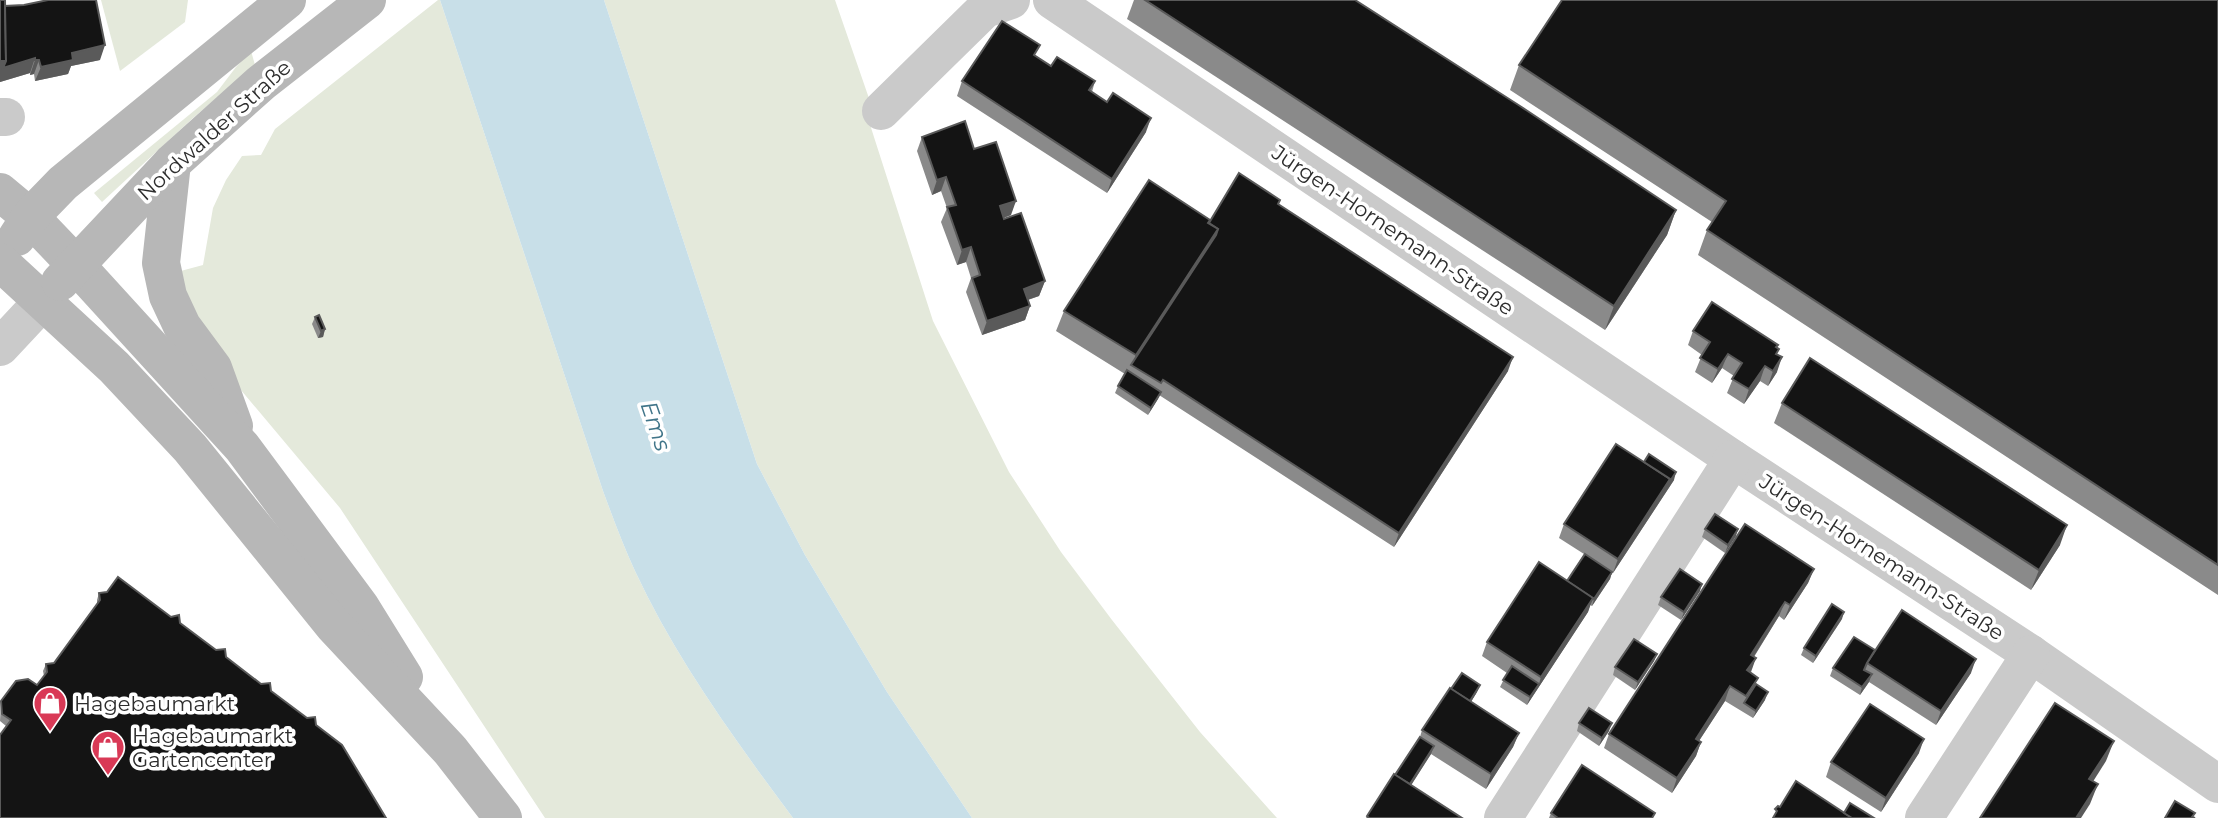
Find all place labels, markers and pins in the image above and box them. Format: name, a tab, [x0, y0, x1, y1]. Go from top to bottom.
shop icon: Hagebaumarkt	[31, 684, 69, 733]
place label: Hagebaumarkt	[74, 691, 235, 716]
place label: Hagebaumarkt Gartencenter	[132, 723, 293, 772]
shop icon: Hagebaumarkt Gartencenter	[89, 728, 127, 777]

